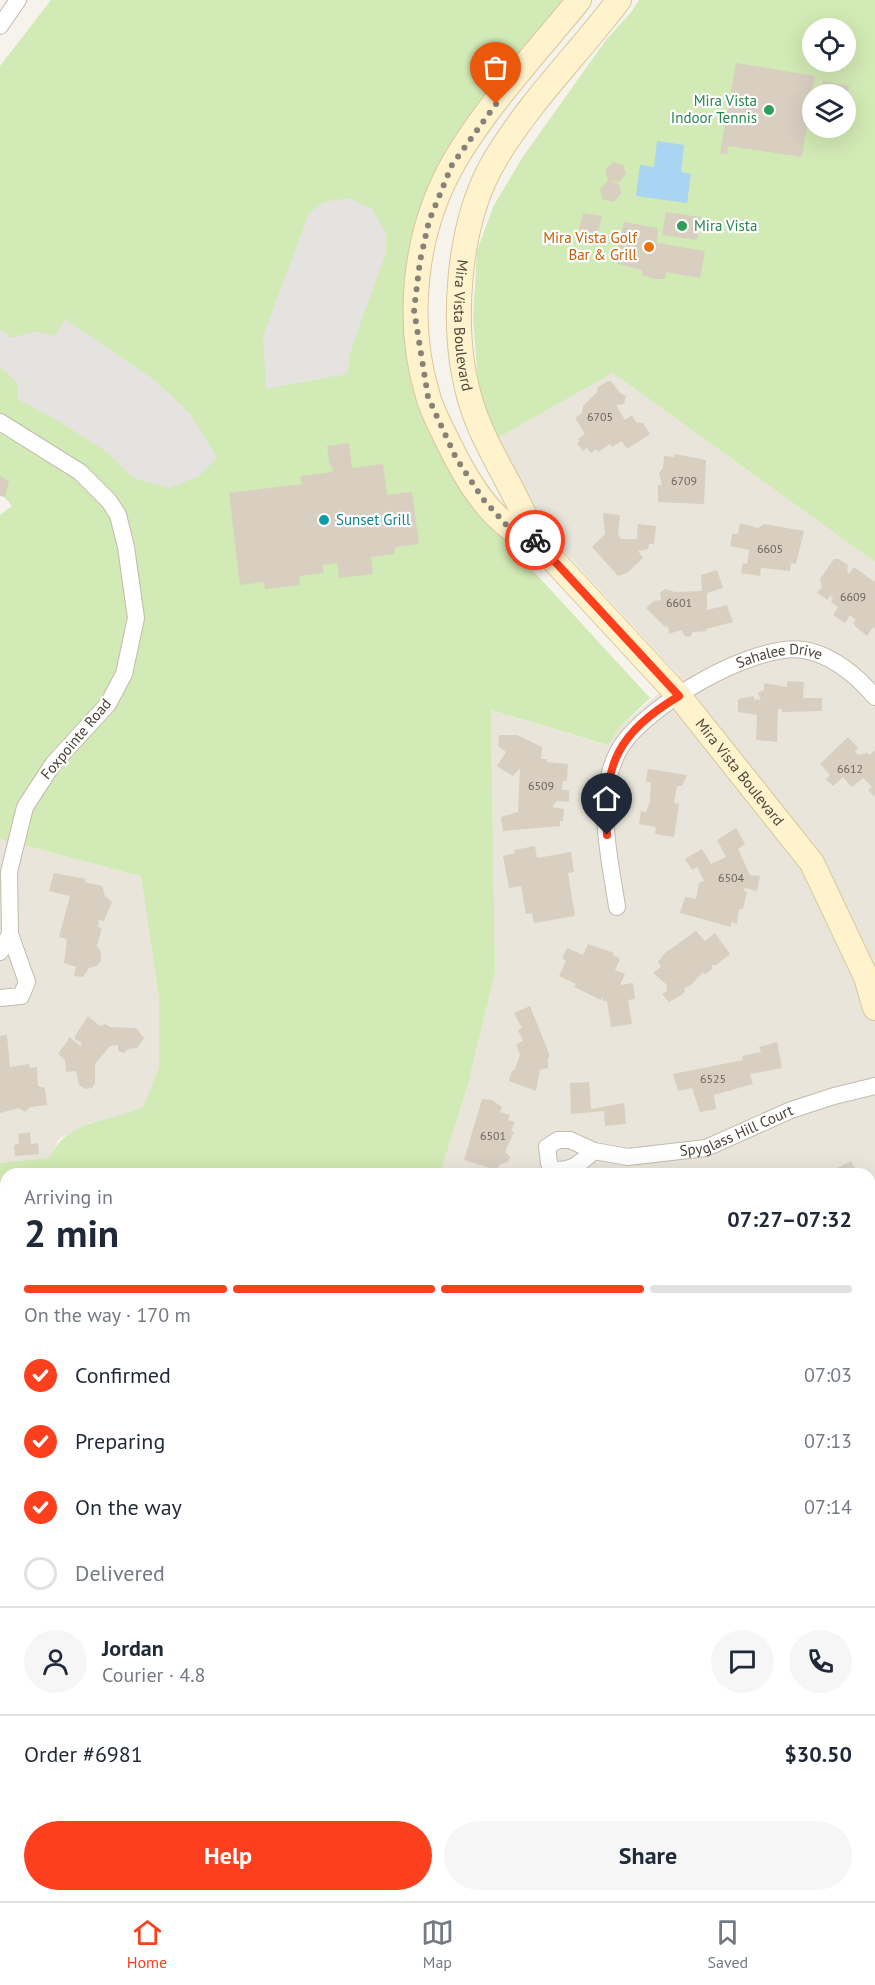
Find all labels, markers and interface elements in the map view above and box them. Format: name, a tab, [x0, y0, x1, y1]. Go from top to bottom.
map controls	[802, 18, 856, 138]
button: locate	[802, 18, 856, 72]
pin	[470, 42, 521, 104]
icon: bag	[479, 51, 512, 84]
button: layers	[802, 84, 856, 138]
place label: Mira Vista Indoor Tennis	[671, 91, 757, 127]
marker: Mira Vista Indoor Tennis	[762, 103, 776, 117]
place label: Mira Vista	[694, 216, 757, 235]
marker: Mira Vista	[675, 219, 689, 233]
place label: Mira Vista Golf Bar & Grill	[543, 228, 638, 264]
marker: Mira Vista Golf Bar & Grill	[642, 240, 656, 254]
street label: Mira Vista Boulevard	[450, 258, 477, 393]
house number: 6705	[587, 409, 613, 424]
house number: 6709	[671, 473, 697, 488]
place label: Sunset Grill	[336, 510, 411, 529]
courier	[505, 510, 565, 570]
marker: Sunset Grill	[317, 513, 331, 527]
icon: bike	[519, 524, 552, 557]
house number: 6605	[757, 541, 783, 556]
house number: 6609	[840, 589, 866, 604]
house number: 6601	[666, 595, 692, 610]
street label: Sahalee Drive	[733, 639, 826, 672]
street label: Foxpointe Road	[36, 694, 115, 783]
street label: Mira Vista Boulevard	[692, 714, 789, 829]
house number: 6612	[837, 761, 863, 776]
pin	[581, 773, 632, 835]
house number: 6509	[528, 778, 554, 793]
icon: home	[590, 782, 623, 815]
house number: 6504	[718, 870, 745, 885]
house number: 6525	[700, 1071, 726, 1086]
street label: Spyglass Hill Court	[678, 1100, 796, 1160]
house number: 6501	[480, 1128, 506, 1143]
text: Arriving in	[24, 1184, 113, 1210]
text: 07:27–07:32	[727, 1205, 852, 1233]
text: 2 min	[24, 1207, 119, 1258]
text: On the way · 170 m	[24, 1302, 191, 1328]
icon: check	[24, 1359, 57, 1392]
text: Confirmed	[75, 1361, 171, 1389]
text: 07:03	[804, 1362, 852, 1388]
icon: check	[24, 1425, 57, 1458]
text: Preparing	[75, 1427, 165, 1455]
text: 07:13	[804, 1428, 852, 1454]
icon: check	[24, 1491, 57, 1524]
text: On the way	[75, 1493, 182, 1521]
text: 07:14	[804, 1494, 852, 1520]
text: Delivered	[75, 1559, 165, 1587]
button: person	[24, 1630, 87, 1693]
button: chat	[711, 1630, 774, 1693]
button: phone	[789, 1630, 852, 1693]
text: Jordan	[102, 1634, 164, 1662]
text: Courier · 4.8	[102, 1662, 205, 1688]
text: Order #6981	[24, 1740, 143, 1768]
text: $30.50	[784, 1740, 852, 1768]
button: Help	[24, 1821, 432, 1890]
button: Share	[444, 1821, 852, 1890]
tab: Home	[127, 1916, 167, 1972]
tab: Map	[421, 1916, 454, 1972]
tab: Saved	[707, 1916, 748, 1972]

